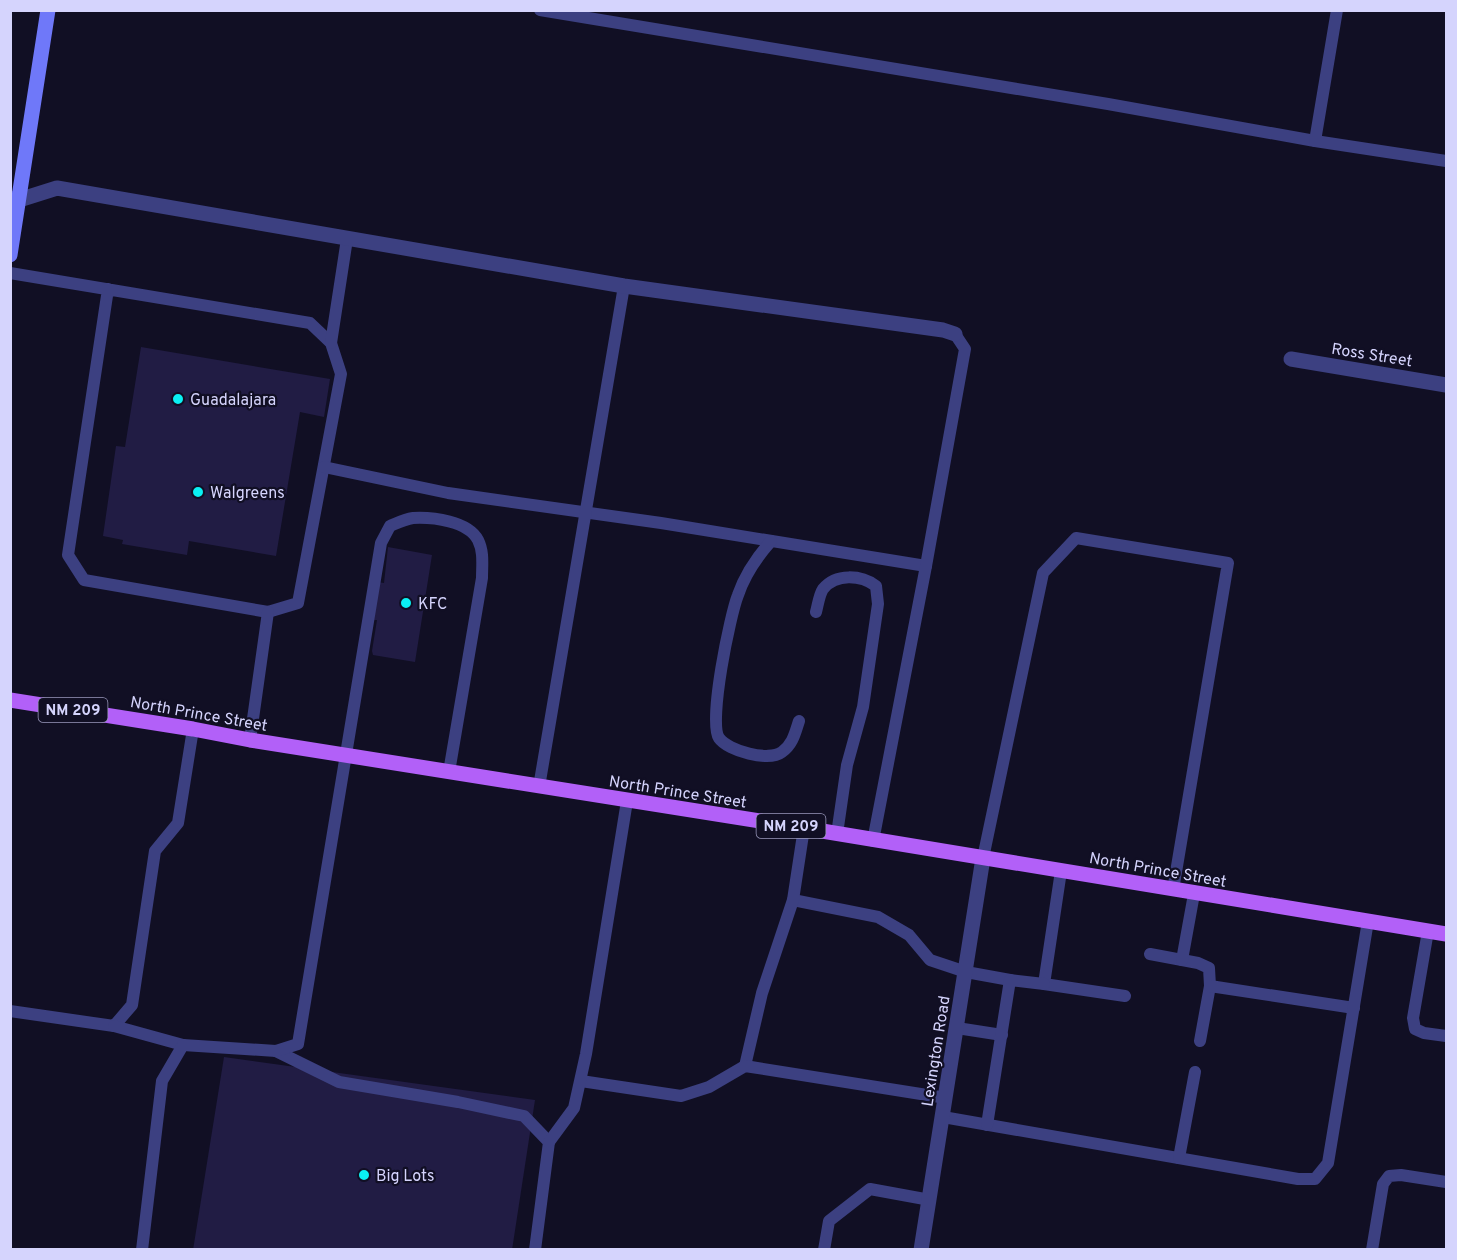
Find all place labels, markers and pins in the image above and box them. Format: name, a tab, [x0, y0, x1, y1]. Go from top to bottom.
place label: Guadalajara	[190, 391, 276, 411]
marker: Guadalajara	[171, 392, 185, 406]
place label: Walgreens	[210, 484, 285, 504]
marker: Walgreens	[191, 485, 205, 499]
place label: KFC	[418, 595, 447, 615]
marker: KFC	[399, 596, 413, 610]
place label: Big Lots	[376, 1167, 434, 1187]
marker: Big Lots	[357, 1168, 371, 1182]

